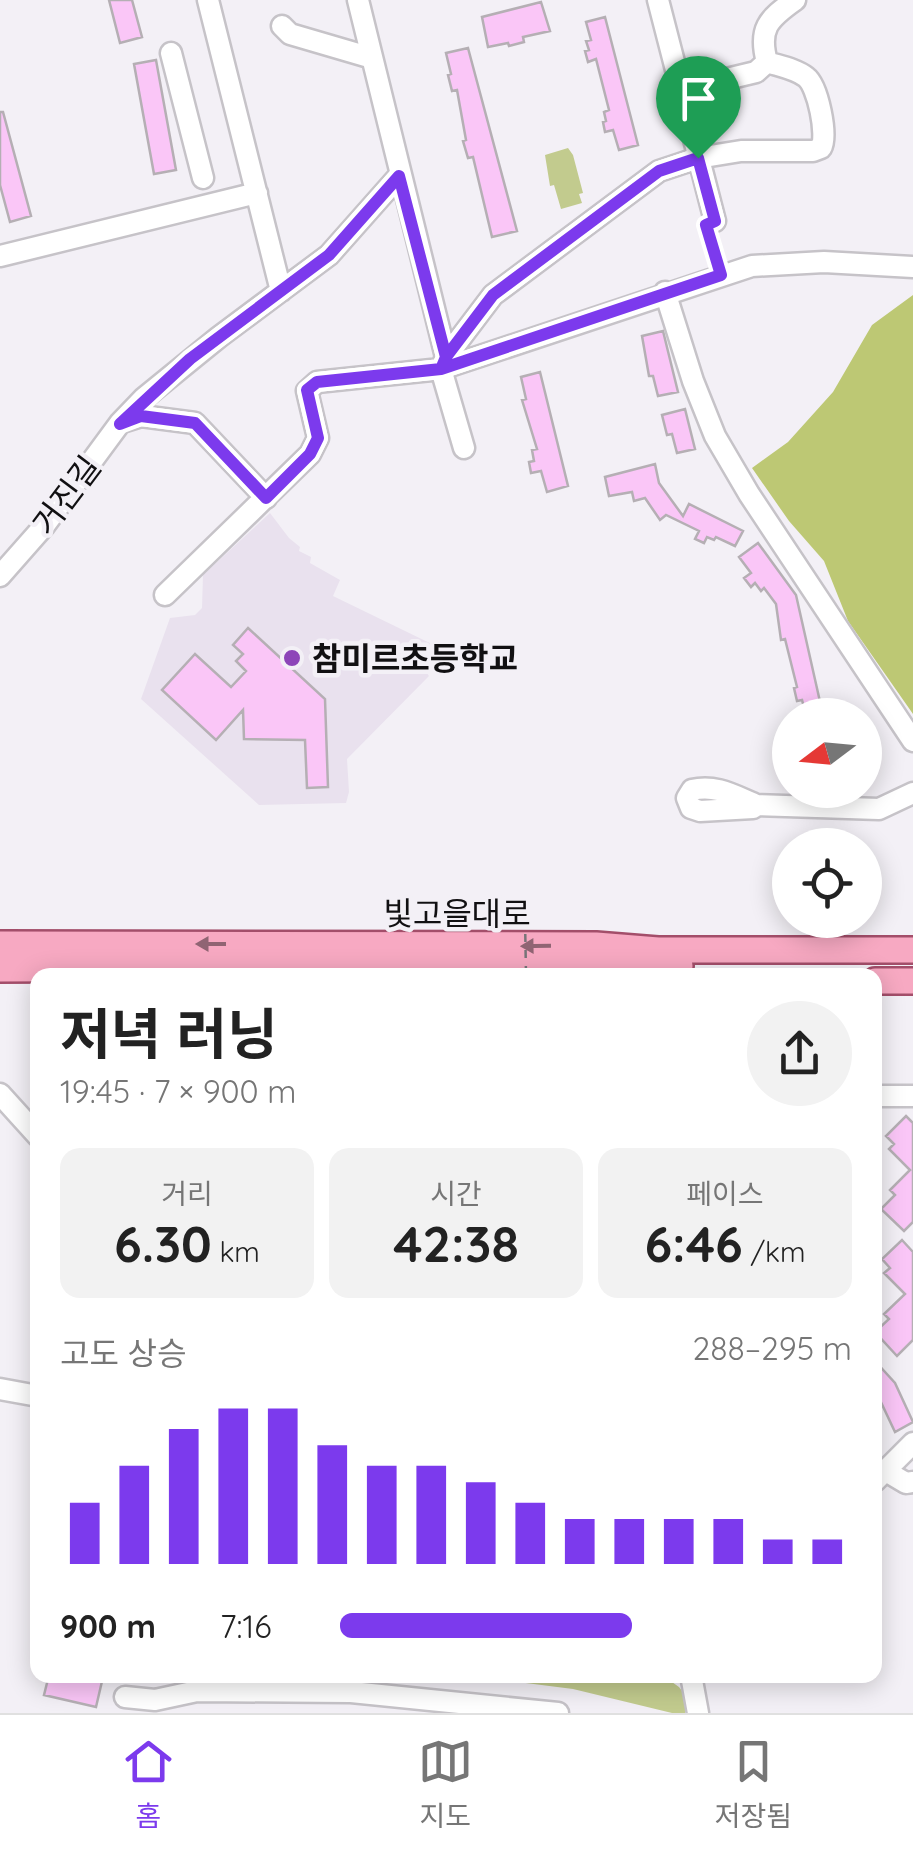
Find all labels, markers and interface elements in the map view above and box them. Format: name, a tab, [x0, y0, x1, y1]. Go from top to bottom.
pin	[656, 56, 741, 159]
icon: arrive	[671, 71, 726, 126]
street label: 거진길	[23, 448, 109, 542]
place label: 참미르초등학교	[312, 638, 518, 678]
marker: 참미르초등학교	[281, 647, 303, 669]
north arrow	[772, 698, 882, 808]
map controls	[772, 698, 882, 938]
button: locate	[772, 828, 882, 938]
street label: 빛고을대로	[383, 893, 531, 933]
one-way arrow	[194, 936, 226, 952]
one-way arrow	[519, 938, 551, 954]
text: 저녁 러닝	[60, 999, 278, 1068]
button: share	[747, 1001, 852, 1106]
text: 19:45 · 7 × 900 m	[60, 1071, 297, 1111]
text: 거리	[161, 1176, 213, 1211]
text: 시간	[430, 1176, 482, 1211]
text: 페이스	[686, 1176, 764, 1211]
text: 6.30	[114, 1212, 212, 1275]
text: 42:38	[393, 1212, 519, 1275]
text: 6:46	[644, 1212, 743, 1275]
text: km	[212, 1234, 260, 1269]
text: /km	[743, 1234, 806, 1269]
text: 288–295 m	[692, 1328, 852, 1368]
text: 고도 상승	[60, 1333, 187, 1373]
text: 900 m	[60, 1606, 156, 1646]
text: 7:16	[220, 1606, 271, 1646]
tab: 홈	[121, 1734, 176, 1834]
tab: 지도	[418, 1734, 473, 1834]
tab: 저장됨	[715, 1734, 792, 1834]

